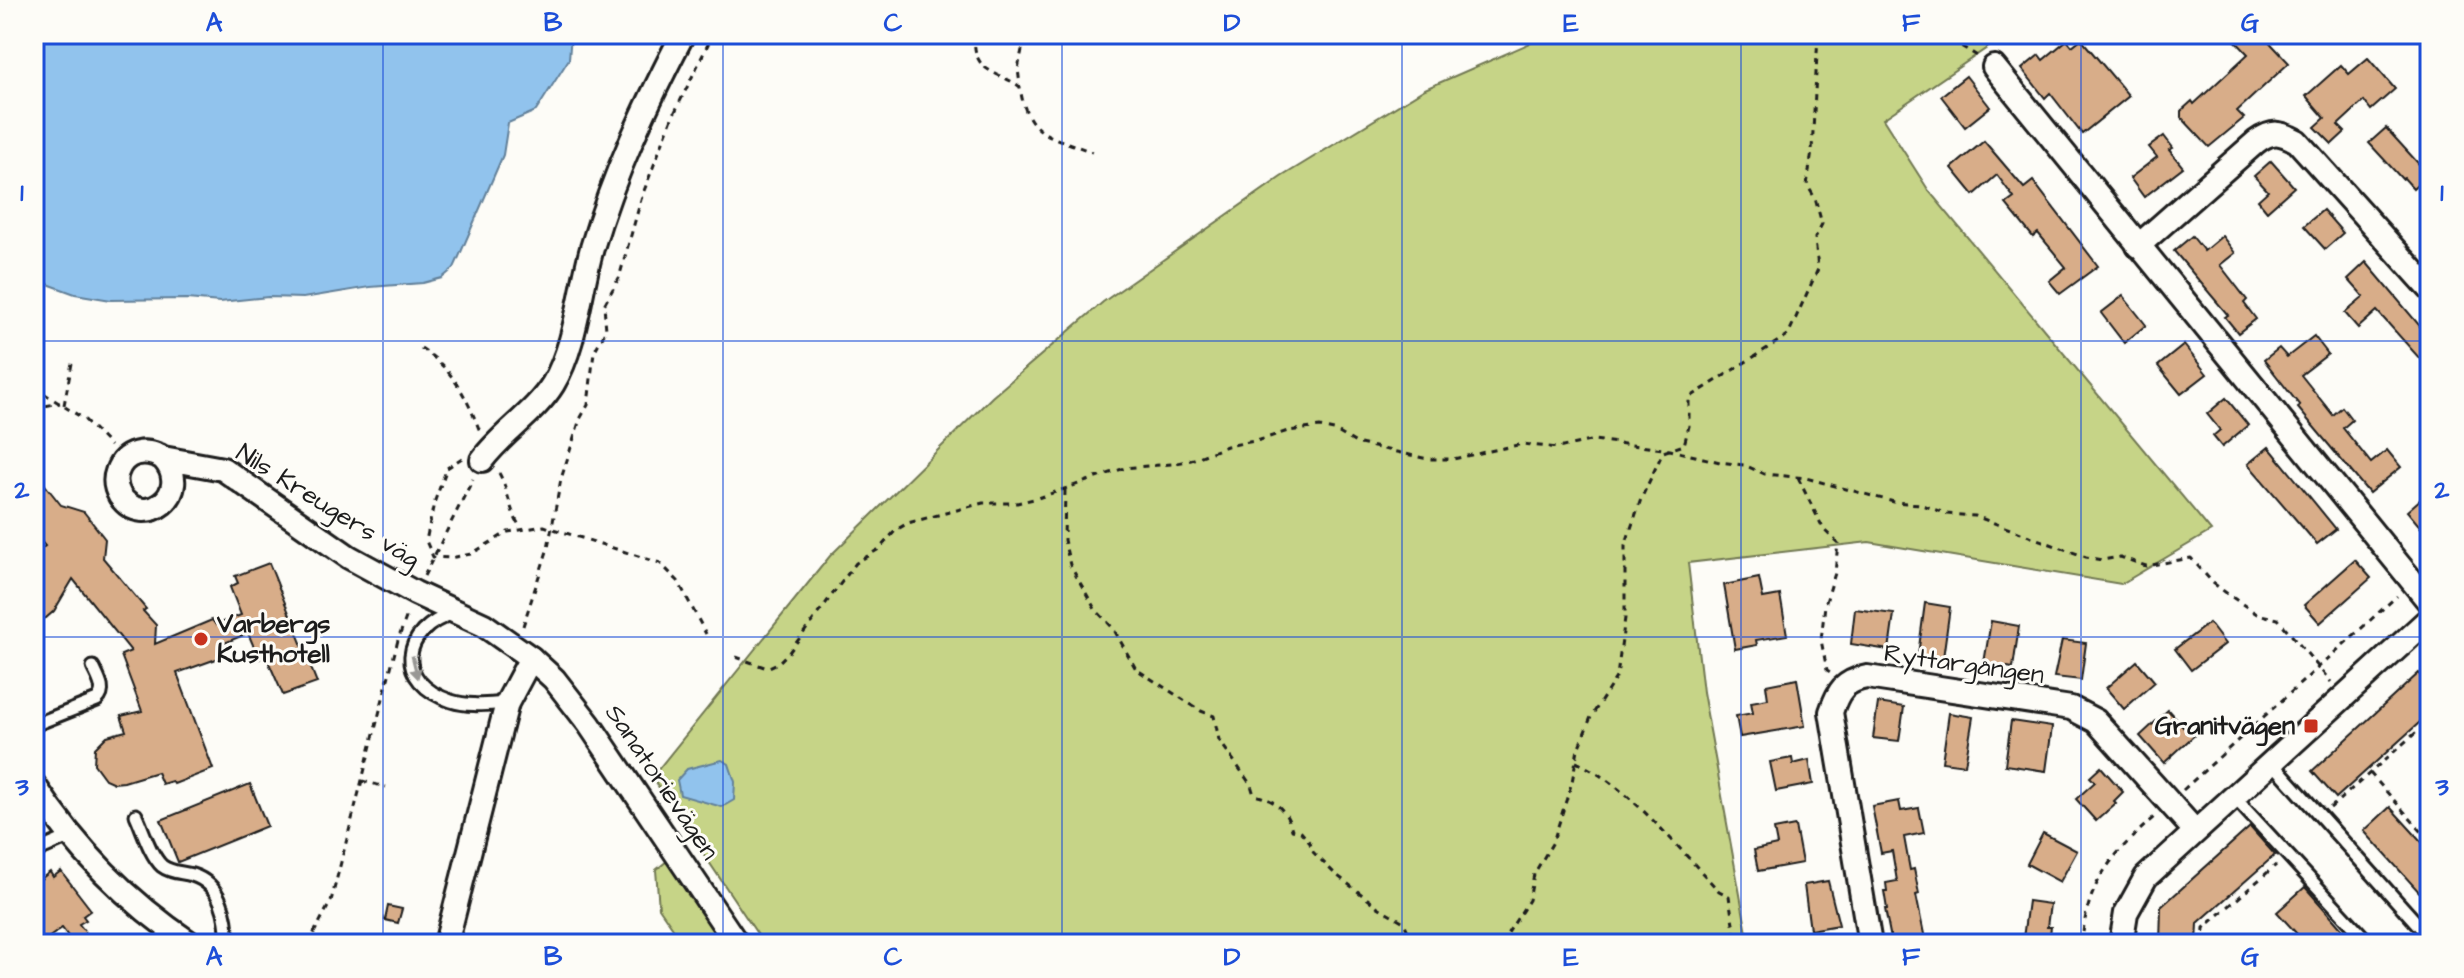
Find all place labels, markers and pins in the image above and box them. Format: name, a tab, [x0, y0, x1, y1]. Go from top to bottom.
place label: Varbergs Kusthotell	[216, 606, 330, 672]
marker: Varbergs Kusthotell	[192, 630, 210, 648]
place label: Granitvägen	[2155, 708, 2295, 747]
marker: Granitvägen	[2302, 717, 2320, 735]

